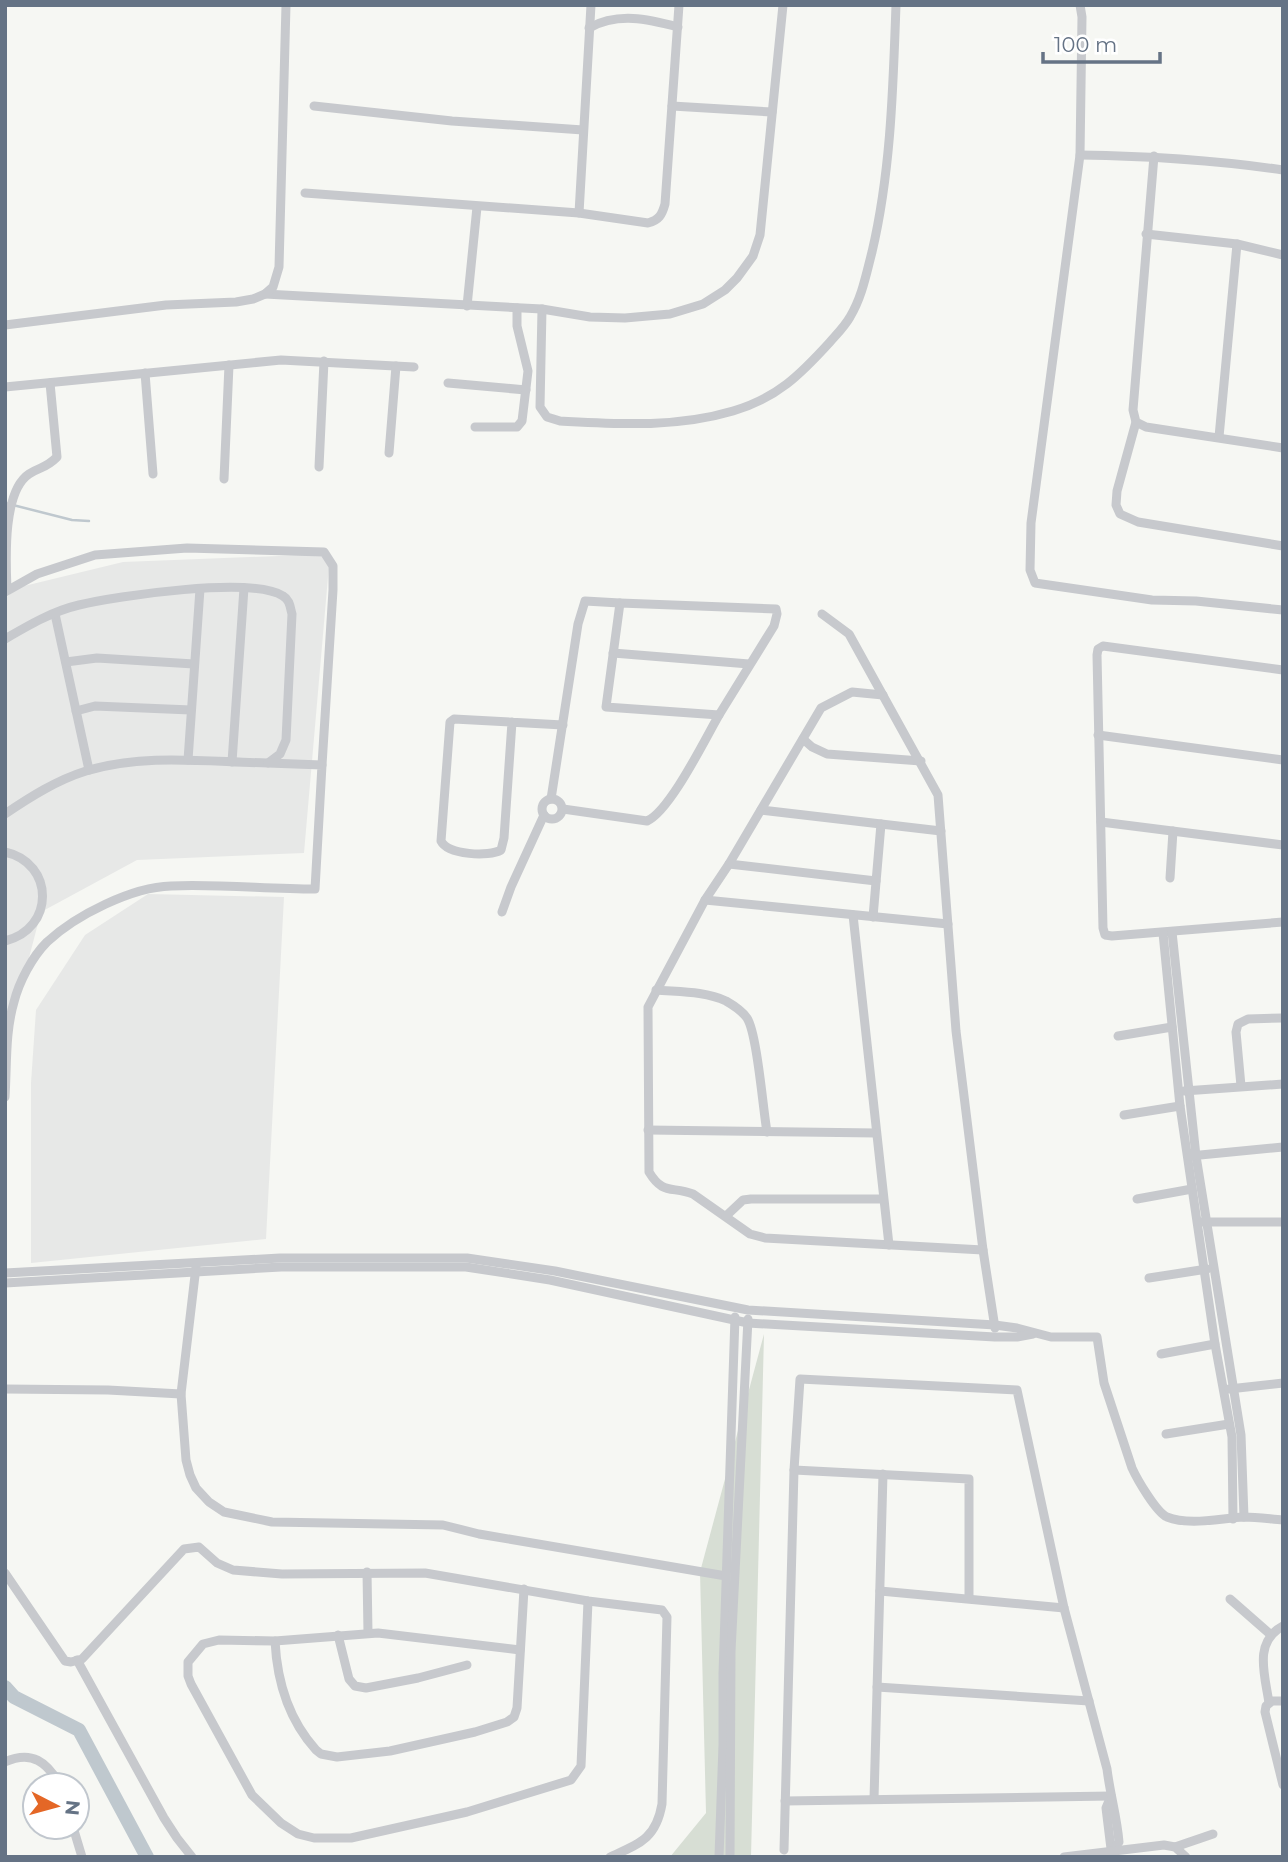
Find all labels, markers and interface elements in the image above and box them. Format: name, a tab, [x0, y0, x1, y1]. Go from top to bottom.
scale bar	[1043, 21, 1160, 65]
text: 100 m	[1054, 32, 1117, 57]
north arrow	[21, 1771, 91, 1841]
text: N	[60, 1799, 85, 1817]

